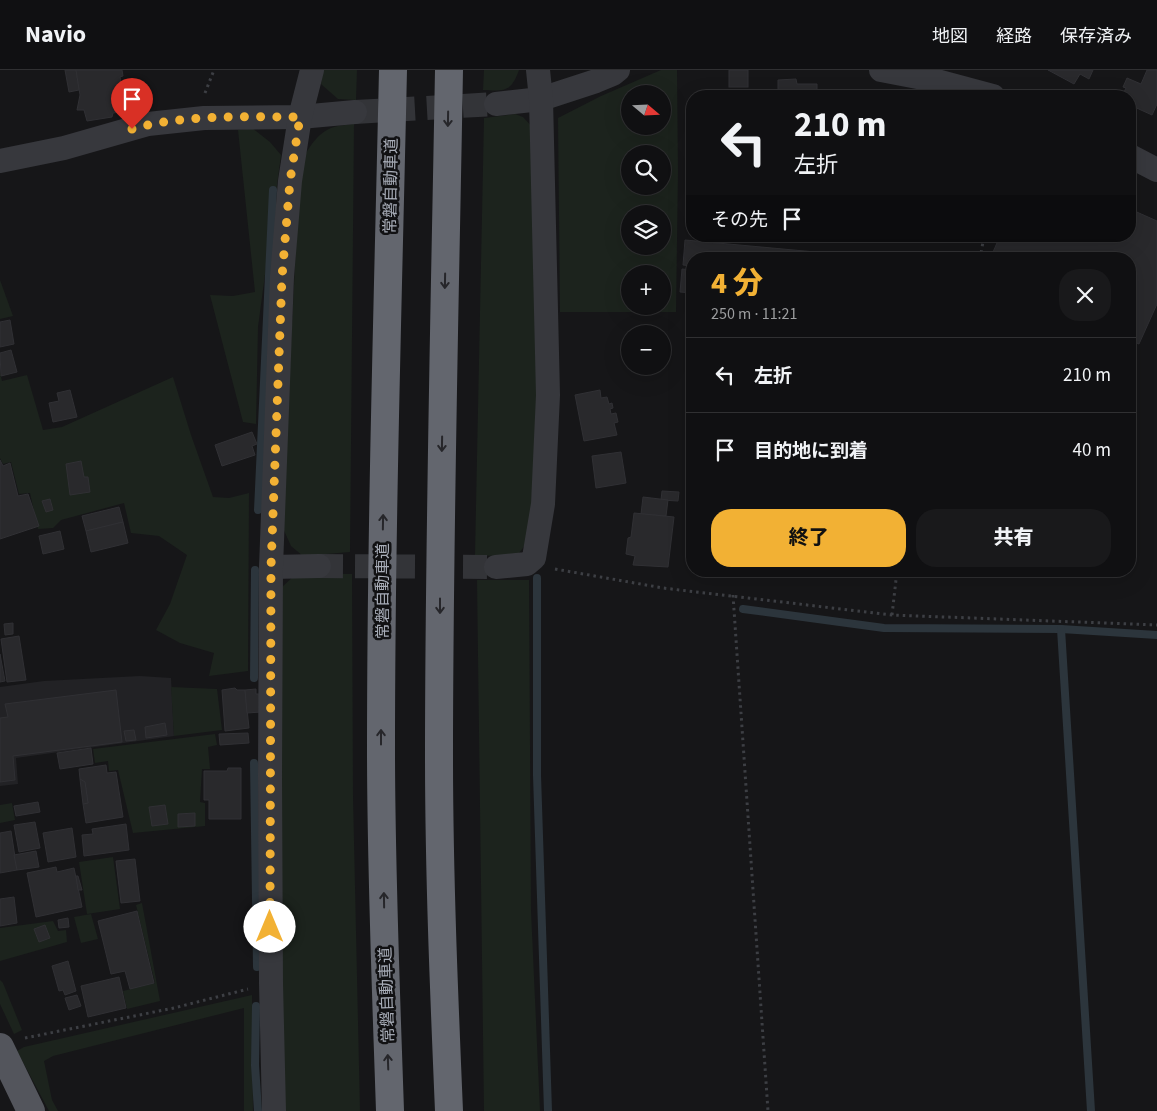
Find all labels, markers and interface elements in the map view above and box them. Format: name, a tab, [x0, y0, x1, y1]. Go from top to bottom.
text: Navio	[25, 17, 86, 52]
text: 地図	[932, 24, 968, 49]
text: 経路	[996, 24, 1032, 49]
text: 保存済み	[1060, 24, 1132, 49]
pin	[111, 78, 153, 129]
icon: arrive	[118, 85, 146, 113]
north arrow	[621, 85, 671, 135]
map controls	[621, 85, 671, 375]
text: 210 m	[794, 100, 886, 150]
one-way arrow	[443, 110, 453, 126]
icon: left	[711, 110, 776, 175]
street label: 常磐自動車道	[379, 138, 403, 234]
button: search	[621, 145, 671, 195]
text: 左折	[794, 149, 838, 181]
button: layers	[621, 205, 671, 255]
icon: arrive	[778, 205, 806, 233]
text: その先	[711, 207, 768, 234]
text: 4 分	[711, 262, 763, 305]
button: +	[621, 265, 671, 315]
button: close	[1059, 269, 1111, 321]
one-way arrow	[440, 272, 450, 289]
text: 250 m · 11:21	[711, 303, 798, 325]
button: −	[621, 325, 671, 375]
icon: left	[711, 361, 739, 389]
text: 210 m	[1063, 362, 1111, 389]
text: 左折	[754, 363, 792, 390]
one-way arrow	[437, 435, 447, 451]
icon: arrive	[711, 436, 739, 464]
text: 40 m	[1073, 437, 1111, 464]
text: 目的地に到着	[754, 438, 868, 465]
button: 終了	[711, 509, 906, 567]
button: 共有	[916, 509, 1111, 567]
one-way arrow	[378, 515, 388, 531]
street label: 常磐自動車道	[372, 543, 394, 639]
one-way arrow	[435, 598, 445, 614]
one-way arrow	[376, 730, 386, 746]
one-way arrow	[379, 892, 388, 908]
position arrow	[243, 900, 295, 952]
street label: 常磐自動車道	[374, 947, 400, 1043]
one-way arrow	[383, 1055, 393, 1071]

